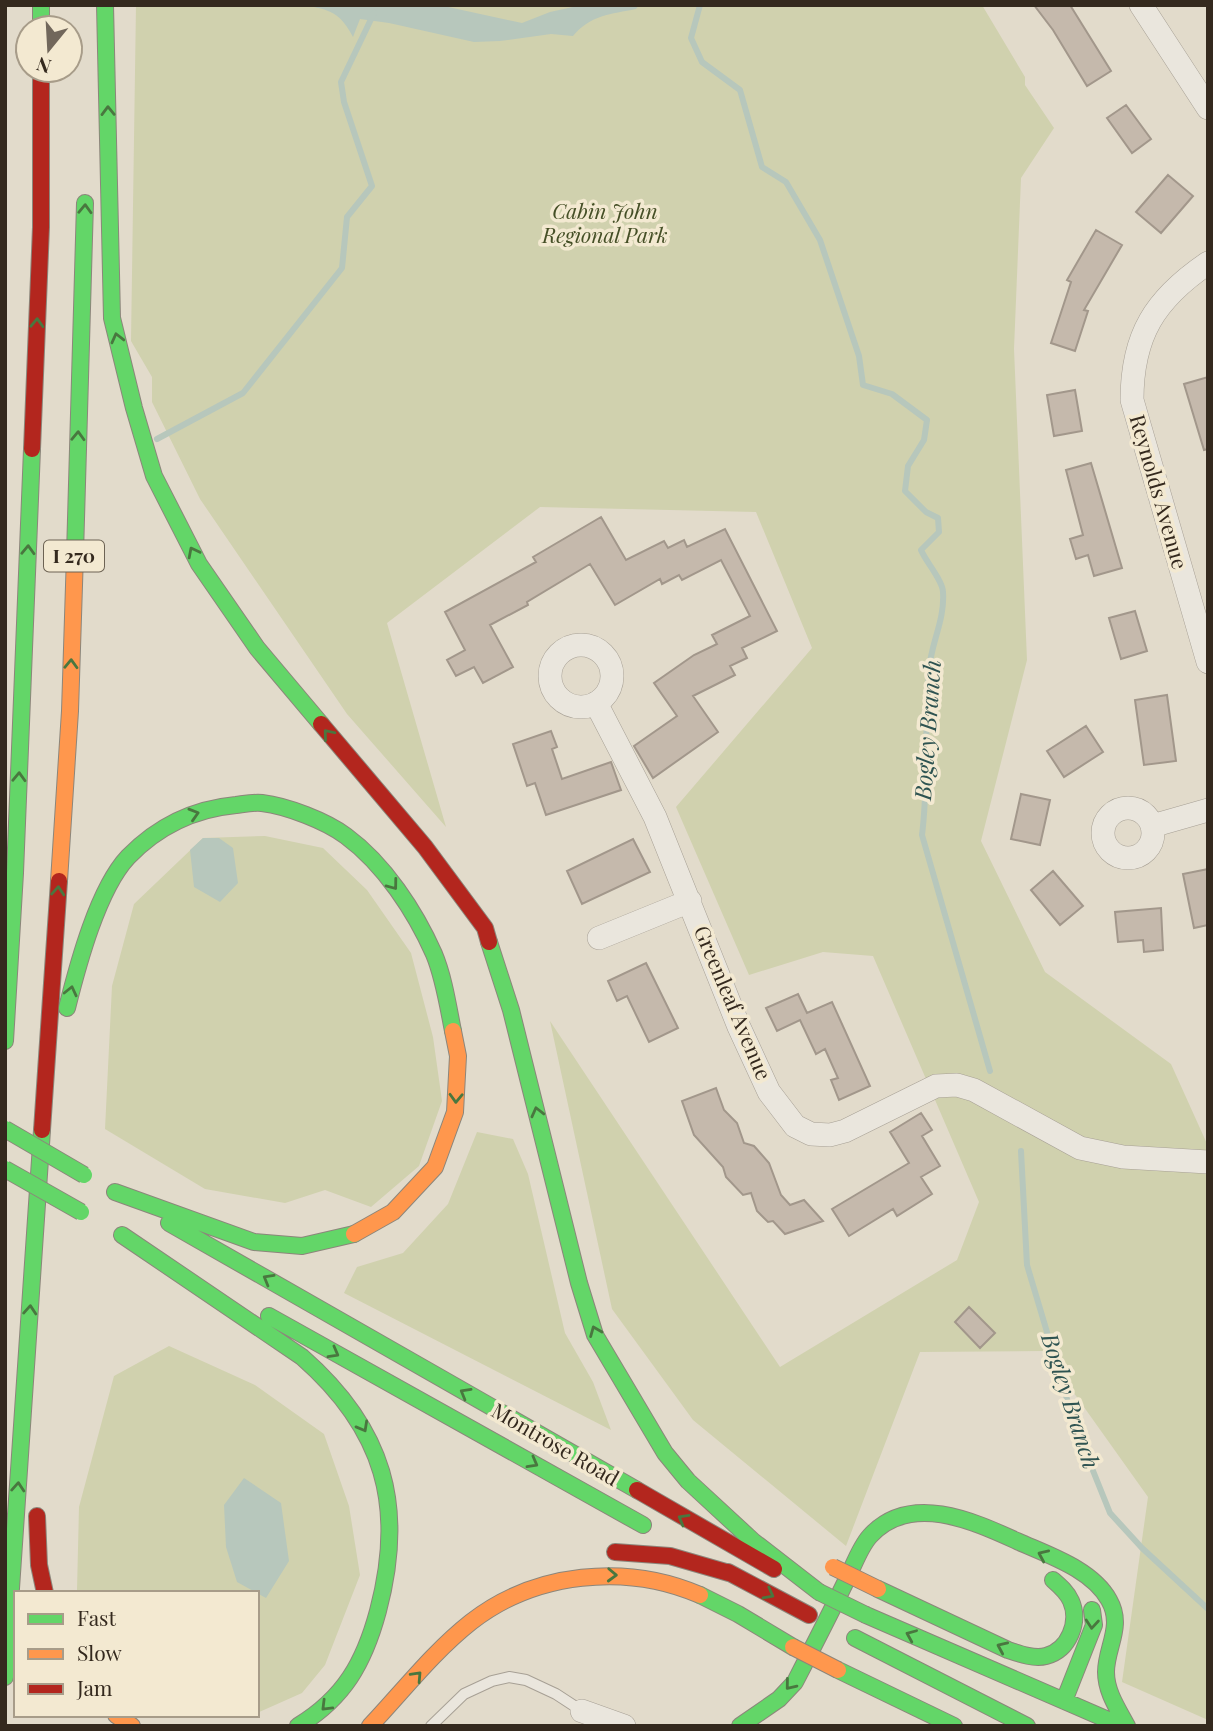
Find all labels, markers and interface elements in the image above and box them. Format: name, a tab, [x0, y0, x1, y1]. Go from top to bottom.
north arrow	[14, 14, 84, 84]
text: N	[33, 52, 54, 81]
one-way arrow	[100, 106, 116, 116]
park label: Cabin John Regional Park	[541, 196, 668, 248]
one-way arrow	[77, 203, 92, 214]
one-way arrow	[30, 317, 45, 328]
one-way arrow	[111, 332, 125, 344]
street label: Reynolds Avenue	[1124, 411, 1195, 572]
one-way arrow	[70, 431, 86, 441]
road number: I 270	[44, 540, 104, 572]
one-way arrow	[21, 544, 36, 555]
one-way arrow	[187, 547, 201, 559]
one-way arrow	[64, 658, 79, 669]
water label: Bogley Branch	[906, 659, 947, 802]
one-way arrow	[324, 729, 336, 742]
one-way arrow	[11, 771, 26, 782]
one-way arrow	[188, 807, 200, 822]
one-way arrow	[384, 877, 397, 890]
one-way arrow	[51, 885, 66, 896]
street label: Greenleaf Avenue	[689, 921, 779, 1084]
one-way arrow	[63, 986, 77, 998]
one-way arrow	[448, 1093, 463, 1104]
one-way arrow	[531, 1106, 545, 1118]
one-way arrow	[262, 1275, 275, 1288]
one-way arrow	[23, 1304, 38, 1315]
one-way arrow	[590, 1326, 604, 1338]
water label: Bogley Branch	[1035, 1328, 1108, 1472]
one-way arrow	[326, 1345, 339, 1358]
one-way arrow	[459, 1388, 472, 1401]
street label: Montrose Road	[487, 1395, 625, 1491]
one-way arrow	[355, 1420, 368, 1433]
one-way arrow	[525, 1455, 538, 1468]
one-way arrow	[11, 1481, 26, 1492]
one-way arrow	[678, 1514, 690, 1527]
one-way arrow	[1038, 1549, 1050, 1563]
one-way arrow	[607, 1568, 618, 1583]
one-way arrow	[762, 1586, 774, 1599]
legend	[14, 1591, 259, 1717]
text: Fast	[77, 1603, 116, 1631]
one-way arrow	[1085, 1619, 1100, 1630]
one-way arrow	[906, 1629, 918, 1643]
text: Slow	[77, 1638, 122, 1666]
one-way arrow	[997, 1641, 1010, 1655]
one-way arrow	[409, 1671, 422, 1684]
text: Jam	[76, 1673, 113, 1701]
one-way arrow	[786, 1677, 798, 1690]
one-way arrow	[321, 1698, 334, 1711]

